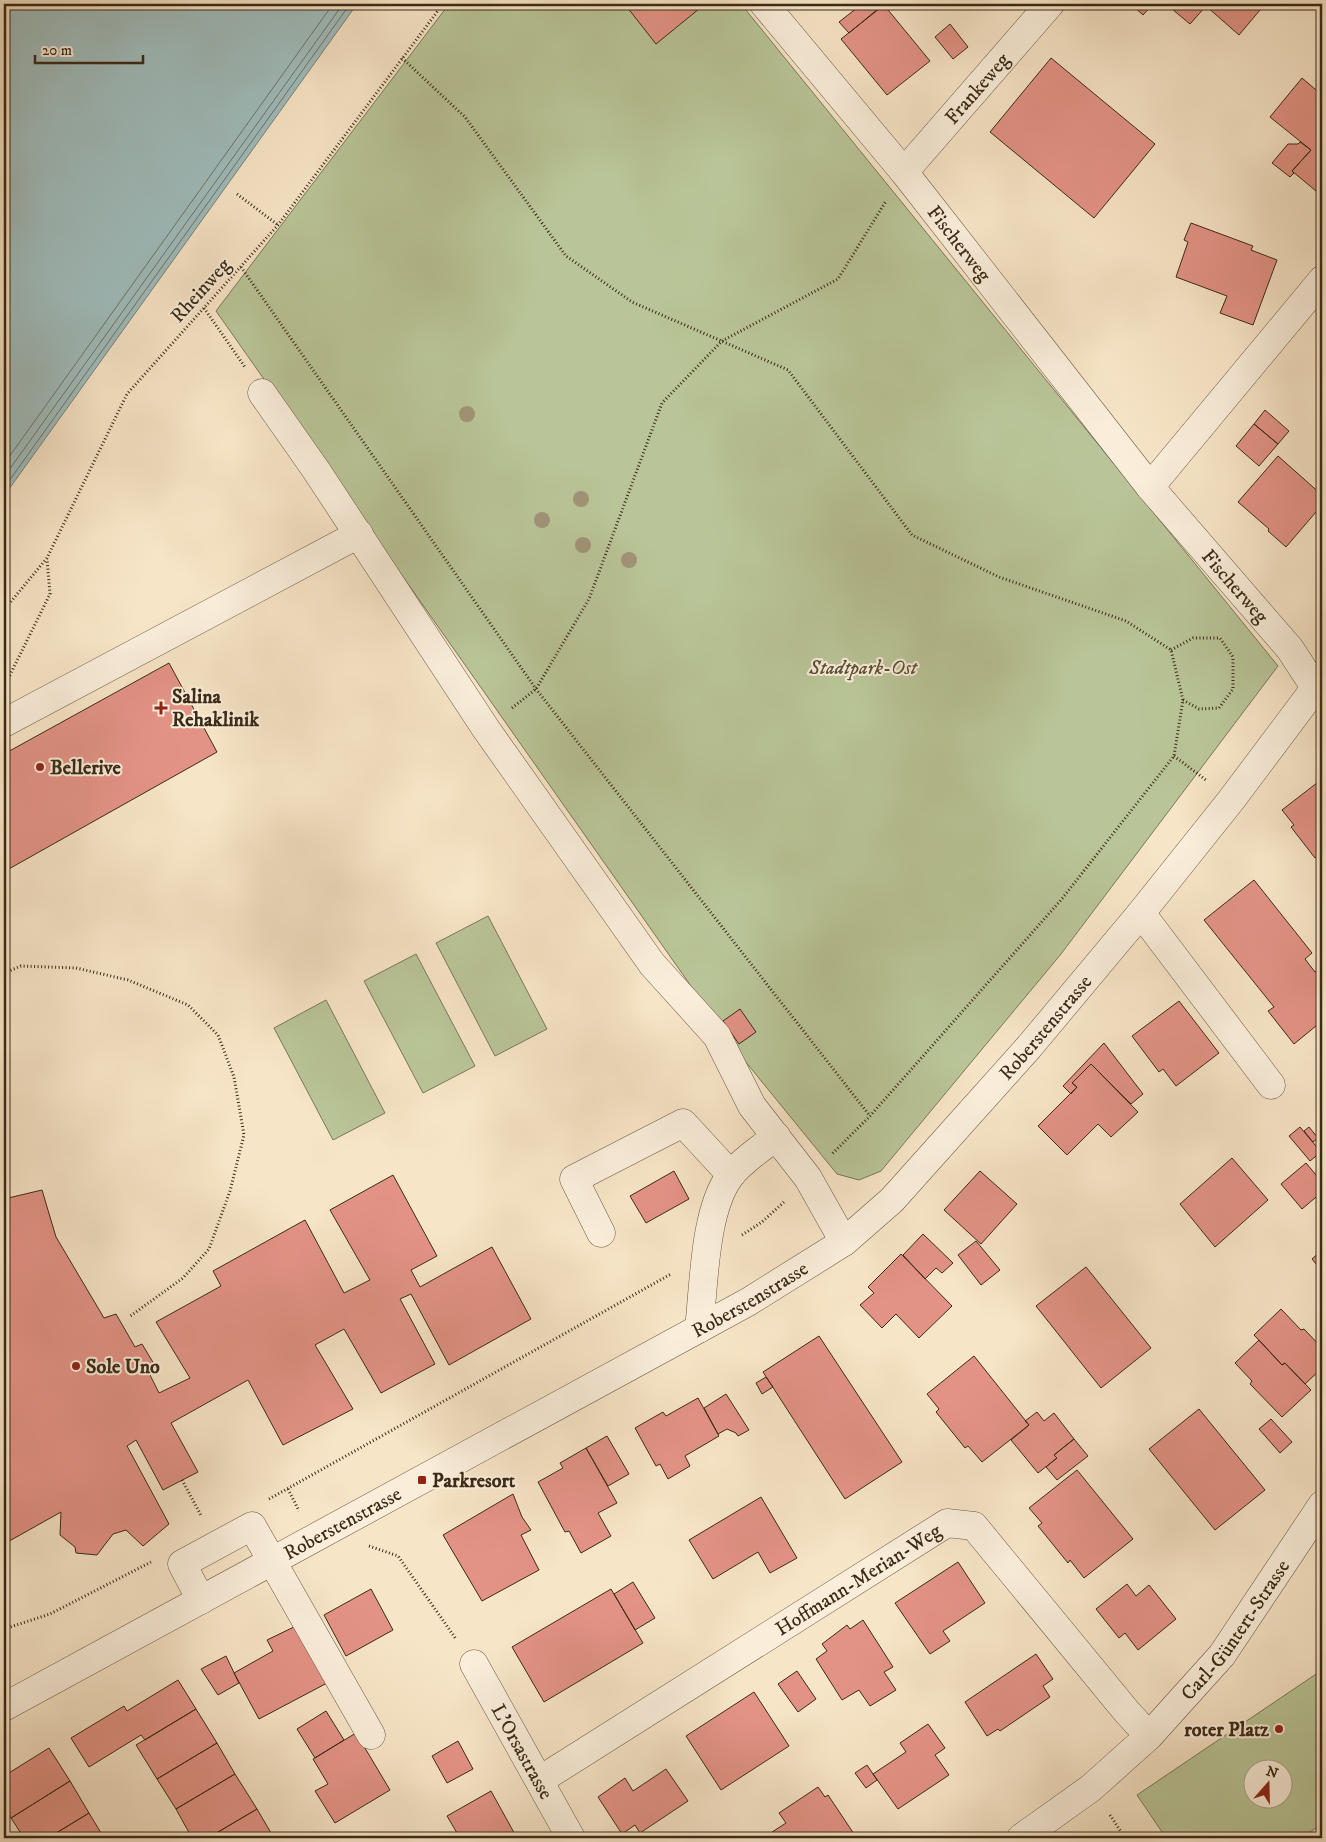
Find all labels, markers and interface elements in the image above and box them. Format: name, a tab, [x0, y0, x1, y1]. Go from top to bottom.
scale bar	[35, 32, 142, 64]
text: 20 m	[42, 41, 72, 60]
street label: Frankeweg	[940, 48, 1016, 130]
street label: Fischerweg	[921, 201, 996, 287]
street label: Rheinweg	[166, 253, 237, 328]
street label: Fischerweg	[1195, 545, 1273, 629]
park label: Stadtpark-Ost	[808, 656, 919, 681]
place label: Salina Rehaklinik	[172, 685, 260, 733]
marker: Salina Rehaklinik	[154, 701, 168, 715]
place label: Bellerive	[50, 756, 122, 781]
marker: Bellerive	[34, 761, 46, 773]
street label: Roberstenstrasse	[994, 970, 1098, 1086]
street label: Roberstenstrasse	[688, 1257, 813, 1344]
place label: Sole Uno	[86, 1355, 160, 1380]
marker: Sole Uno	[70, 1360, 82, 1372]
place label: Parkresort	[432, 1469, 516, 1494]
marker: Parkresort	[416, 1474, 428, 1486]
street label: Roberstenstrasse	[280, 1482, 406, 1566]
street label: Hoffmann-Merian-Weg	[771, 1519, 946, 1642]
street label: Carl-Güntert-Strasse	[1176, 1555, 1296, 1706]
street label: L'Orsastrasse	[485, 1700, 558, 1804]
place label: roter Platz	[1184, 1718, 1269, 1743]
marker: roter Platz	[1273, 1723, 1285, 1735]
north arrow	[1244, 1760, 1294, 1810]
text: N	[1264, 1762, 1281, 1783]

